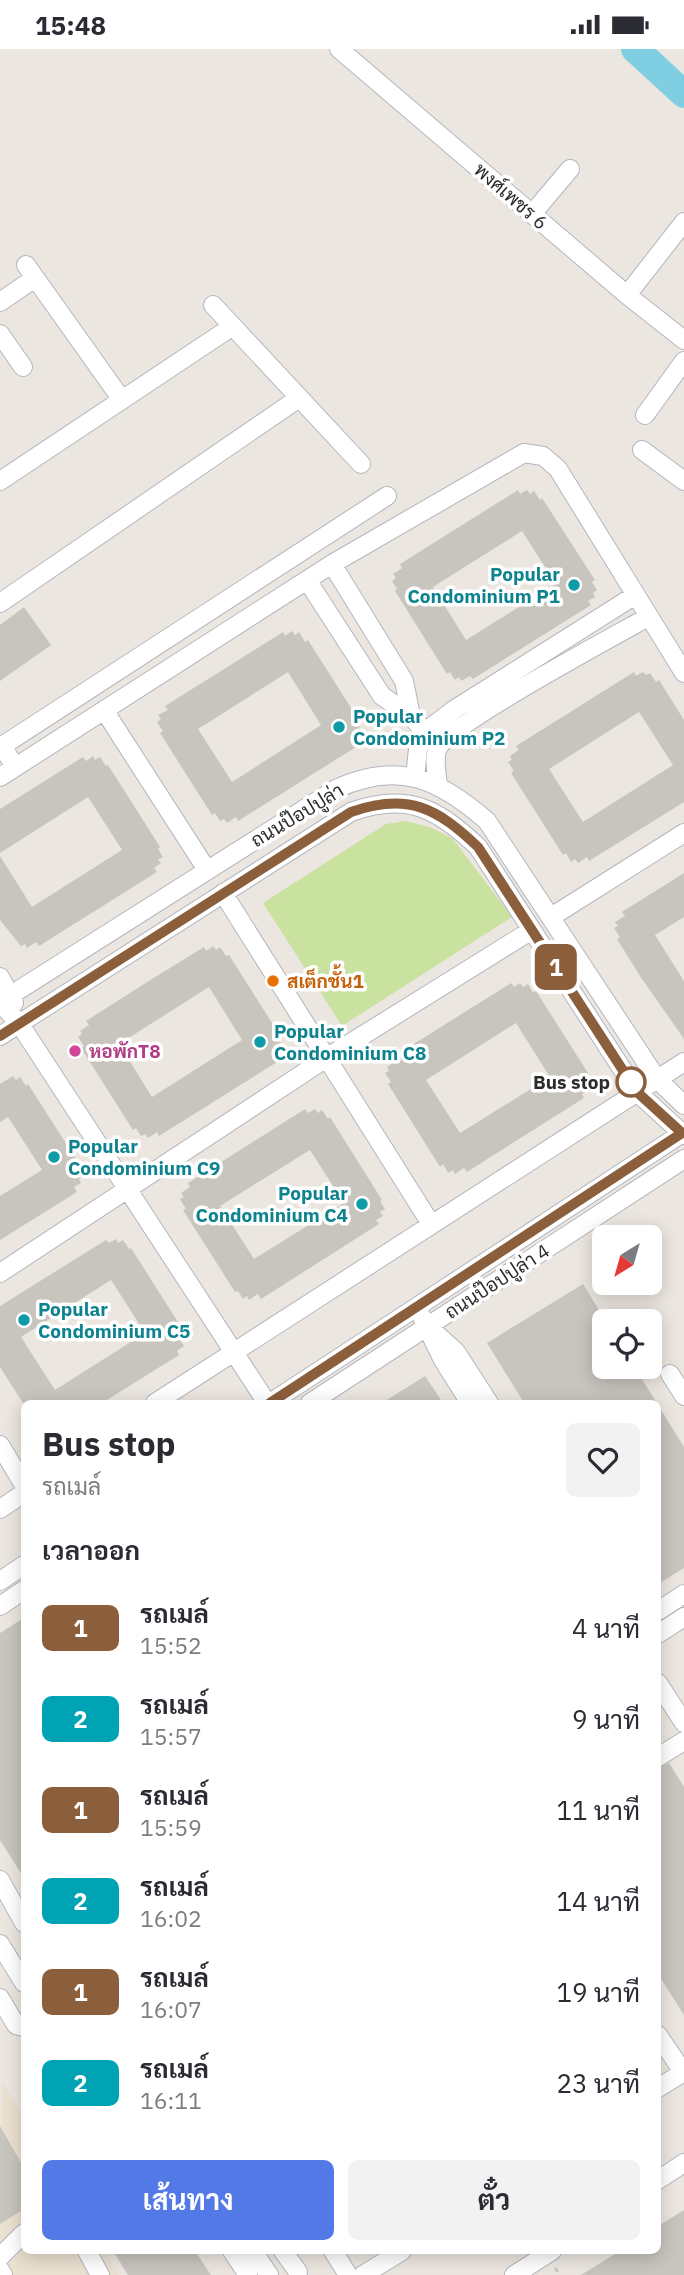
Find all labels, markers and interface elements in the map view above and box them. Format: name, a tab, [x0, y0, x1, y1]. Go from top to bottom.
text: 15:48	[35, 8, 106, 42]
street label: พงศ์เพชร 6	[469, 157, 553, 235]
place label: Popular Condominium P1	[407, 562, 561, 608]
marker: Popular Condominium P1	[566, 577, 582, 593]
place label: Popular Condominium P2	[353, 704, 506, 750]
marker: Popular Condominium P2	[331, 719, 347, 735]
street label: ถนนป๊อปปูล่า	[246, 778, 349, 854]
line badge: 1	[533, 944, 579, 990]
text: 1	[549, 951, 563, 983]
place label: สเต็กชั้น1	[287, 964, 365, 993]
marker: สเต็กชั้น1	[265, 973, 281, 989]
place label: Popular Condominium C8	[274, 1019, 426, 1065]
marker: Popular Condominium C8	[252, 1034, 268, 1050]
place label: หอพักT8	[89, 1039, 161, 1063]
marker: หอพักT8	[67, 1043, 83, 1059]
marker: Bus stop	[616, 1067, 646, 1097]
place label: Bus stop	[533, 1070, 610, 1094]
place label: Popular Condominium C9	[68, 1134, 220, 1180]
marker: Popular Condominium C9	[46, 1149, 62, 1165]
place label: Popular Condominium C4	[196, 1181, 348, 1227]
marker: Popular Condominium C4	[354, 1196, 370, 1212]
north arrow	[592, 1225, 662, 1295]
map controls	[592, 1225, 662, 1379]
street label: ถนนป๊อปปูล่า 4	[440, 1238, 555, 1325]
place label: Popular Condominium C5	[38, 1297, 190, 1343]
button: locate	[592, 1309, 662, 1379]
marker: Popular Condominium C5	[16, 1312, 32, 1328]
text: Bus stop	[42, 1422, 176, 1465]
button: heart	[566, 1423, 640, 1497]
text: รถเมล์	[42, 1471, 101, 1501]
text: เวลาออก	[42, 1533, 140, 1567]
text: รถเมล์	[140, 1596, 209, 1630]
text: 4 นาที	[572, 1611, 640, 1645]
text: 1	[73, 1612, 88, 1644]
text: 15:52	[140, 1630, 202, 1660]
text: รถเมล์	[140, 1687, 209, 1721]
text: 9 นาที	[572, 1702, 640, 1736]
text: 2	[73, 1703, 88, 1735]
text: 15:57	[140, 1721, 202, 1751]
text: รถเมล์	[140, 1778, 209, 1812]
text: 11 นาที	[556, 1793, 640, 1827]
text: 1	[73, 1794, 88, 1826]
text: 15:59	[140, 1812, 202, 1842]
text: รถเมล์	[140, 1869, 209, 1903]
text: 14 นาที	[556, 1884, 640, 1918]
text: 2	[73, 1885, 88, 1917]
text: 16:02	[140, 1903, 202, 1933]
text: รถเมล์	[140, 1960, 209, 1994]
text: 19 นาที	[556, 1975, 640, 2009]
text: 1	[73, 1976, 88, 2008]
text: 16:07	[140, 1994, 202, 2024]
text: รถเมล์	[140, 2051, 209, 2085]
text: 23 นาที	[556, 2066, 640, 2100]
text: 2	[73, 2067, 88, 2099]
text: 16:11	[140, 2085, 202, 2115]
button: เส้นทาง	[42, 2160, 334, 2240]
button: ตั๋ว	[348, 2160, 640, 2240]

